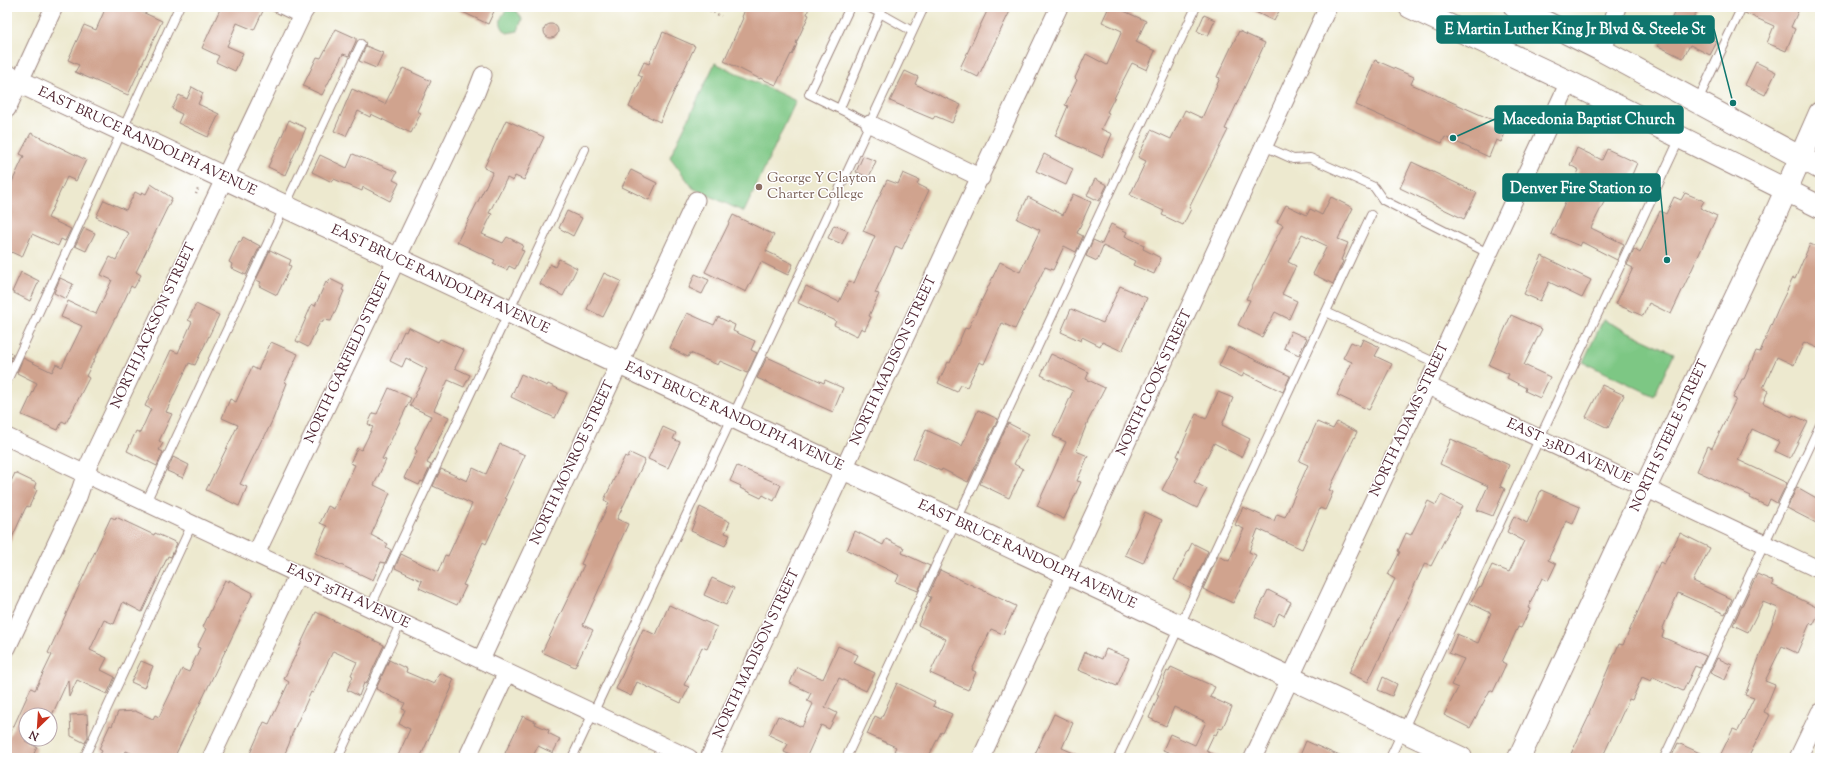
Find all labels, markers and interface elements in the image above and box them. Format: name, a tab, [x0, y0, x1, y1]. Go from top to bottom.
callout: E Martin Luther King Jr Blvd & Steele St	[1437, 16, 1714, 43]
text: E Martin Luther King Jr Blvd & Steele St	[1445, 20, 1706, 41]
street label: EAST BRUCE RANDOLPH AVENUE	[34, 82, 260, 202]
callout: Macedonia Baptist Church	[1495, 106, 1683, 133]
text: Macedonia Baptist Church	[1503, 110, 1676, 131]
place label: George Y Clayton Charter College	[767, 169, 876, 205]
callout: Denver Fire Station 10	[1503, 174, 1660, 201]
text: Denver Fire Station 10	[1510, 179, 1652, 200]
marker: George Y Clayton Charter College	[754, 182, 764, 192]
street label: EAST BRUCE RANDOLPH AVENUE	[327, 220, 553, 340]
street label: NORTH JACKSON STREET	[107, 240, 201, 412]
street label: NORTH GARFIELD STREET	[300, 269, 398, 447]
street label: NORTH MADISON STREET	[846, 273, 942, 449]
street label: NORTH COOK STREET	[1112, 307, 1198, 459]
street label: NORTH ADAMS STREET	[1365, 340, 1455, 500]
street label: EAST BRUCE RANDOLPH AVENUE	[621, 357, 847, 477]
street label: NORTH STEELE STREET	[1626, 357, 1714, 515]
street label: NORTH MONROE STREET	[526, 377, 620, 549]
street label: EAST 33RD AVENUE	[1503, 414, 1636, 490]
street label: EAST BRUCE RANDOLPH AVENUE	[914, 495, 1140, 615]
street label: EAST 35TH AVENUE	[283, 560, 413, 635]
street label: NORTH MADISON STREET	[709, 566, 805, 742]
north arrow	[18, 707, 58, 747]
text: N	[27, 726, 42, 745]

